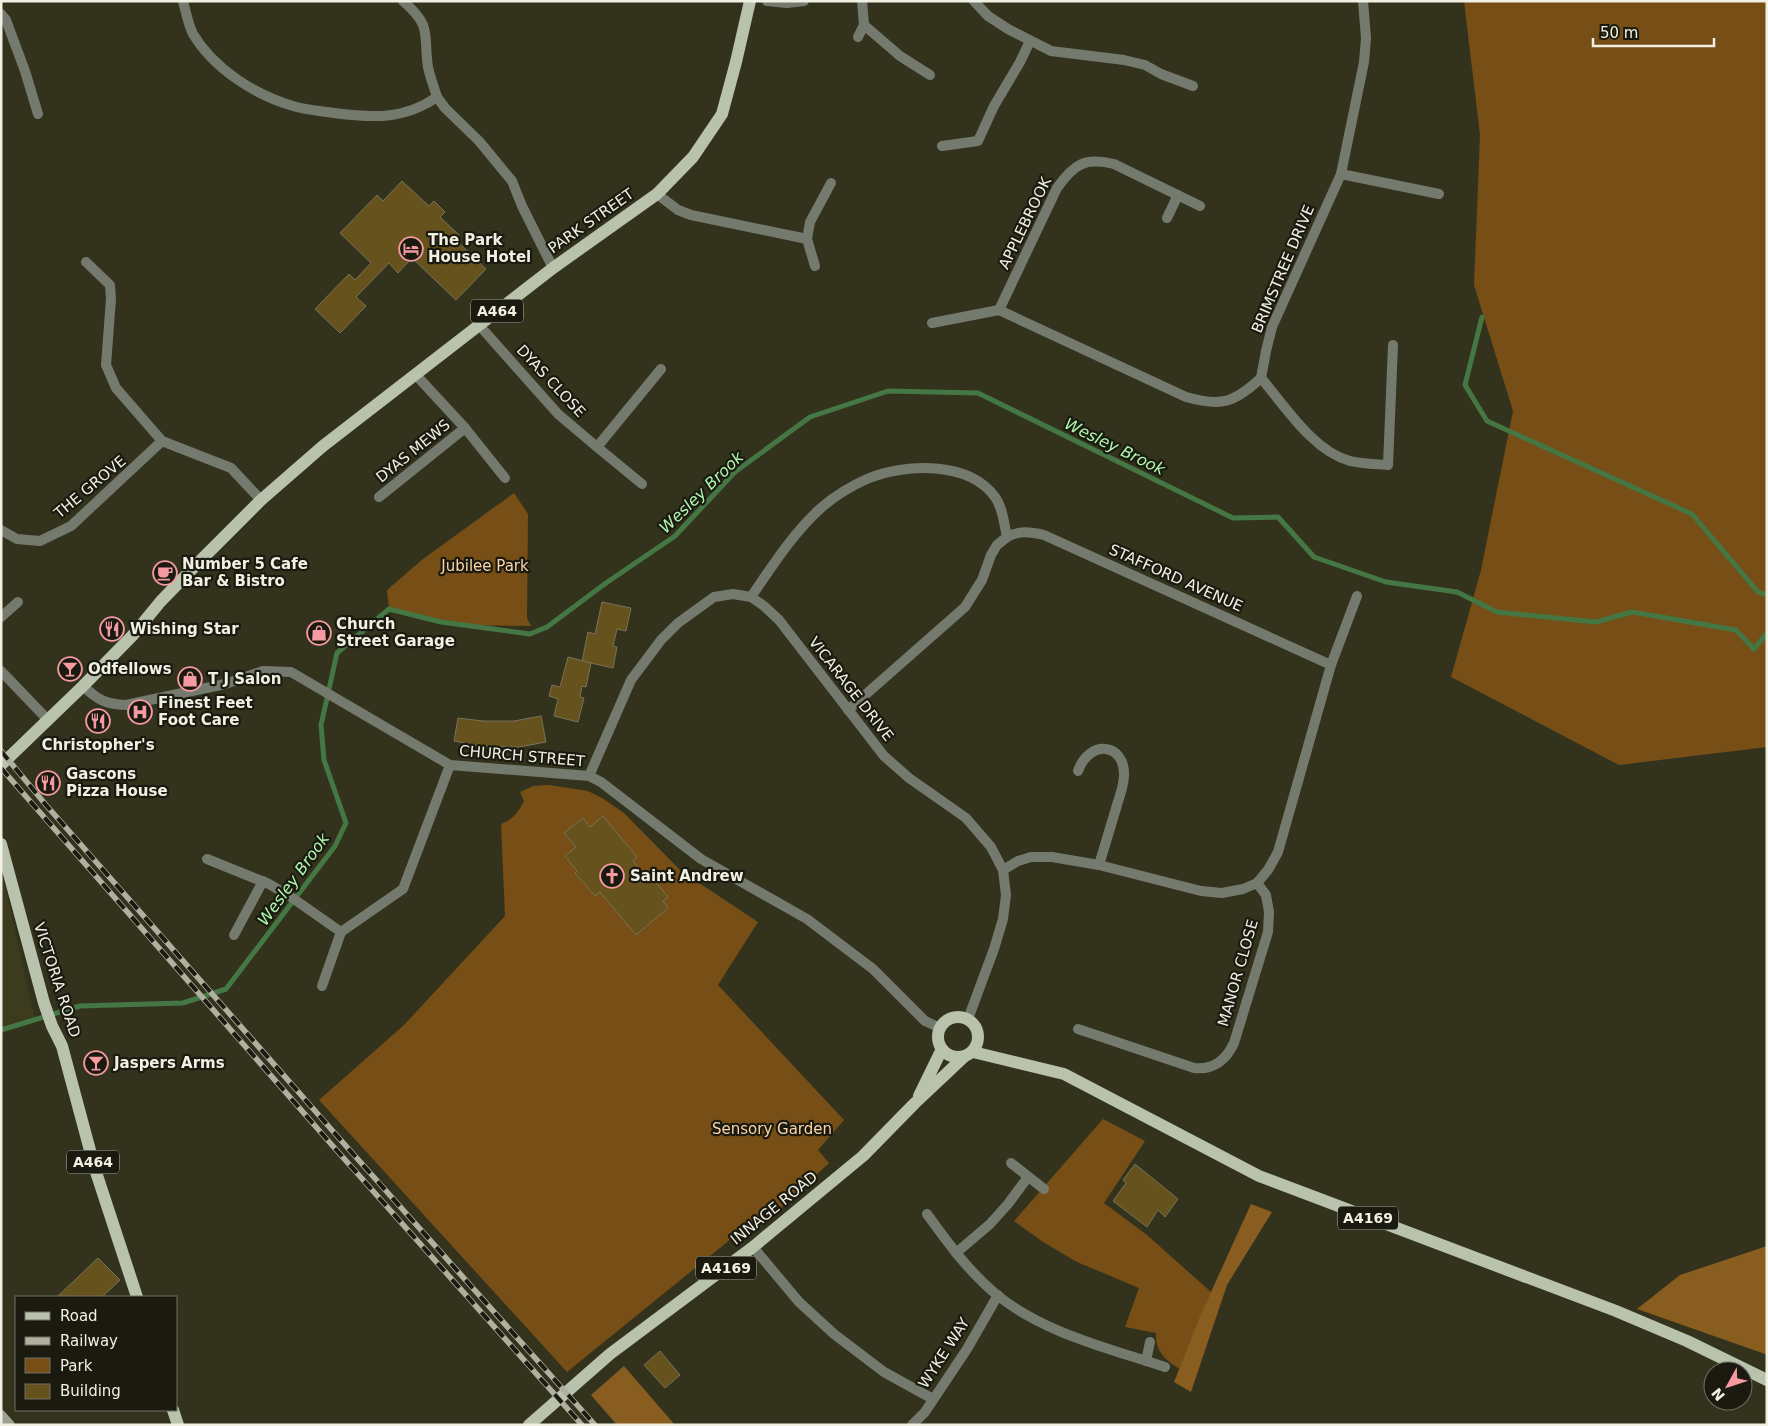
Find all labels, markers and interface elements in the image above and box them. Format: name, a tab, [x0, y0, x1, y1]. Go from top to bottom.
scale bar	[1593, 15, 1714, 47]
text: 50 m	[1600, 24, 1638, 42]
street label: APPLEBROOK	[995, 173, 1056, 272]
street label: PARK STREET	[545, 184, 638, 257]
street label: BRIMSTREE DRIVE	[1248, 202, 1318, 336]
place label: The Park House Hotel	[428, 231, 531, 266]
hotel icon: The Park House Hotel	[398, 236, 424, 262]
road number: A464	[471, 300, 523, 322]
street label: DYAS CLOSE	[513, 341, 589, 421]
water label: Wesley Brook	[1062, 414, 1169, 479]
street label: DYAS MEWS	[372, 416, 454, 486]
water label: Wesley Brook	[655, 447, 748, 537]
street label: THE GROVE	[50, 452, 129, 523]
street label: STAFFORD AVENUE	[1106, 540, 1246, 616]
place label: Number 5 Cafe Bar & Bistro	[182, 555, 308, 590]
park label: Jubilee Park	[440, 557, 529, 575]
cafe icon: Number 5 Cafe Bar & Bistro	[152, 560, 178, 586]
place label: Church Street Garage	[336, 615, 455, 650]
restaurant icon: Wishing Star	[99, 616, 125, 642]
place label: Wishing Star	[130, 620, 239, 638]
shop icon: Church Street Garage	[306, 620, 332, 646]
street label: VICARAGE DRIVE	[805, 633, 897, 745]
bar icon: Odfellows	[57, 656, 83, 682]
place label: Odfellows	[88, 660, 172, 678]
shop icon: T J Salon	[177, 666, 203, 692]
place label: T J Salon	[208, 670, 281, 688]
place label: Finest Feet Foot Care	[158, 694, 253, 729]
hospital icon: Finest Feet Foot Care	[127, 699, 153, 725]
restaurant icon: Christopher's	[85, 708, 111, 734]
place label: Christopher's	[41, 736, 155, 754]
street label: CHURCH STREET	[458, 742, 586, 771]
place label: Gascons Pizza House	[66, 765, 168, 800]
restaurant icon: Gascons Pizza House	[35, 770, 61, 796]
water label: Wesley Brook	[254, 829, 334, 929]
church icon: Saint Andrew	[599, 863, 625, 889]
place label: Saint Andrew	[630, 867, 744, 885]
street label: MANOR CLOSE	[1214, 917, 1262, 1029]
street label: VICTORIA ROAD	[30, 920, 84, 1040]
bar icon: Jaspers Arms	[83, 1050, 109, 1076]
place label: Jaspers Arms	[113, 1054, 225, 1072]
park label: Sensory Garden	[712, 1120, 832, 1138]
road number: A464	[67, 1150, 119, 1174]
street label: INNAGE ROAD	[727, 1167, 821, 1249]
road number: A4169	[1338, 1206, 1398, 1230]
road number: A4169	[696, 1256, 756, 1280]
legend	[15, 1296, 178, 1411]
text: Road	[60, 1307, 98, 1325]
street label: WYKE WAY	[915, 1314, 974, 1392]
text: Railway	[60, 1332, 118, 1350]
text: Park	[60, 1357, 93, 1375]
north arrow	[1703, 1361, 1753, 1411]
text: Building	[60, 1382, 121, 1400]
text: N	[1708, 1385, 1728, 1404]

